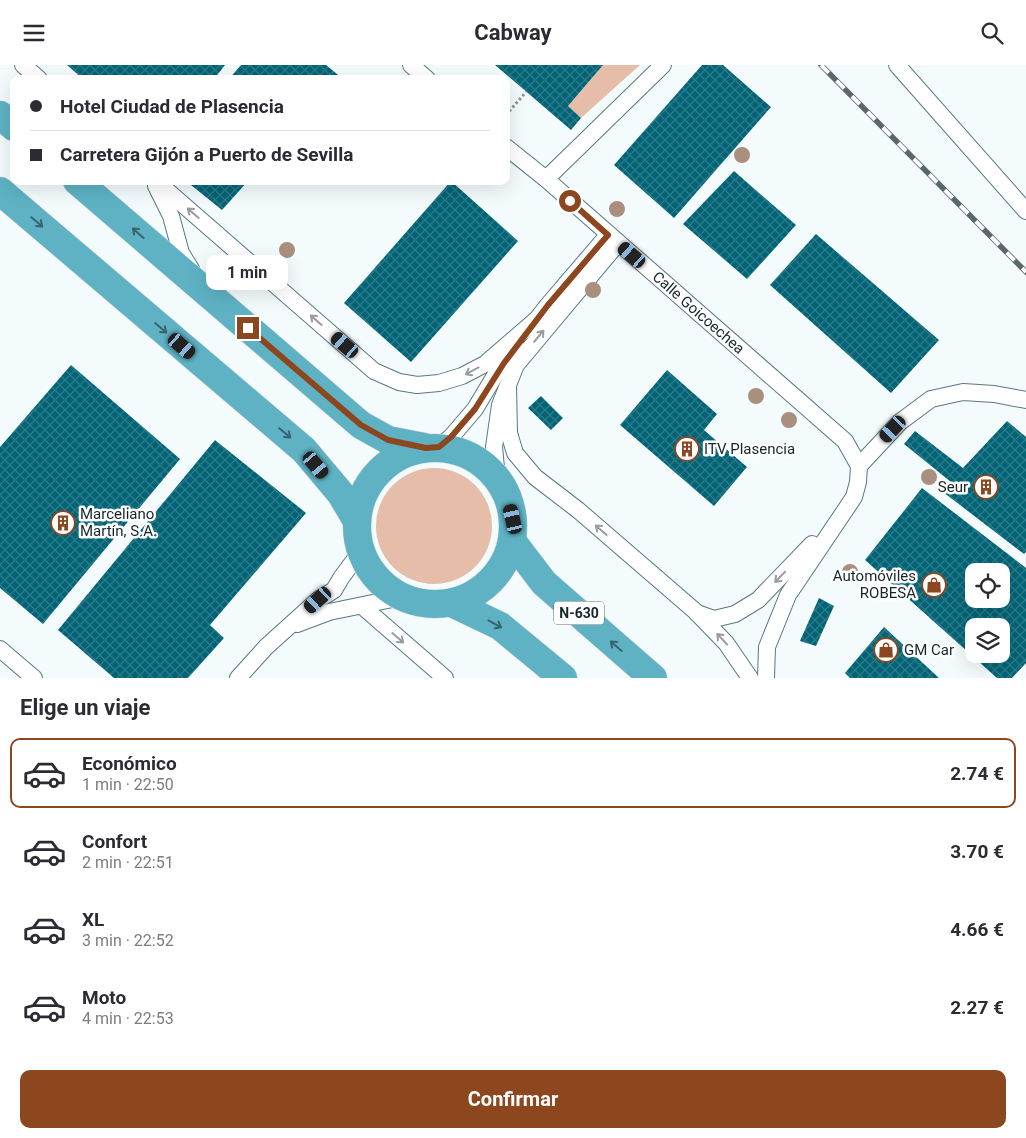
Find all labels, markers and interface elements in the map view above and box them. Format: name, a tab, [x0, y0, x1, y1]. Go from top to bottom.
icon: menu	[20, 19, 48, 47]
icon: search	[978, 19, 1006, 47]
text: Cabway	[474, 20, 552, 45]
text: Hotel Ciudad de Plasencia	[60, 95, 284, 118]
text: Carretera Gijón a Puerto de Sevilla	[60, 143, 353, 166]
route start	[559, 190, 581, 212]
one-way arrow	[187, 208, 200, 219]
one-way arrow	[30, 217, 43, 228]
one-way arrow	[131, 227, 144, 239]
car	[615, 239, 648, 271]
callout: 1 min	[207, 255, 289, 291]
text: 1 min	[227, 263, 267, 282]
street label: Calle Goicoechea	[649, 268, 748, 358]
one-way arrow	[309, 314, 322, 326]
route end	[237, 317, 259, 339]
one-way arrow	[154, 322, 167, 333]
car	[328, 329, 361, 361]
car	[165, 330, 198, 362]
one-way arrow	[534, 330, 545, 343]
one-way arrow	[464, 366, 479, 376]
car	[877, 413, 908, 445]
one-way arrow	[278, 427, 291, 439]
building icon: ITV Plasencia	[674, 436, 700, 462]
place label: ITV Plasencia	[704, 440, 795, 458]
car	[300, 449, 331, 481]
building icon: Seur	[973, 474, 999, 500]
place label: Seur	[938, 478, 968, 496]
car	[502, 503, 523, 535]
place label: Marceliano Martín, S.A.	[80, 505, 157, 540]
building icon: Marceliano Martín, S.A.	[50, 510, 76, 536]
one-way arrow	[595, 525, 608, 536]
map controls	[965, 563, 1010, 663]
button: locate	[965, 563, 1010, 608]
place label: Automóviles ROBESA	[833, 567, 916, 602]
one-way arrow	[774, 571, 786, 584]
shop icon: Automóviles ROBESA	[921, 572, 947, 598]
car	[301, 584, 334, 616]
road number: N-630	[554, 601, 604, 625]
button: layers	[965, 618, 1010, 663]
one-way arrow	[488, 619, 503, 629]
one-way arrow	[392, 632, 405, 644]
one-way arrow	[716, 632, 727, 645]
shop icon: GM Car	[873, 637, 899, 663]
one-way arrow	[610, 640, 623, 652]
place label: GM Car	[904, 641, 954, 659]
text: Elige un viaje	[20, 695, 150, 720]
icon: car	[22, 751, 67, 796]
text: Económico	[82, 752, 177, 775]
text: 2.74 €	[950, 762, 1004, 785]
text: 1 min · 22:50	[82, 775, 174, 794]
icon: car	[22, 829, 67, 874]
text: Confort	[82, 830, 147, 853]
text: 3.70 €	[950, 840, 1004, 863]
text: 2 min · 22:51	[82, 853, 174, 872]
icon: car	[22, 907, 67, 952]
text: XL	[82, 908, 104, 931]
text: 4.66 €	[950, 918, 1004, 941]
text: 3 min · 22:52	[82, 931, 174, 950]
icon: car	[22, 985, 67, 1030]
text: Moto	[82, 986, 126, 1009]
text: 2.27 €	[950, 996, 1004, 1019]
text: 4 min · 22:53	[82, 1009, 174, 1028]
button: Confirmar	[20, 1070, 1006, 1128]

